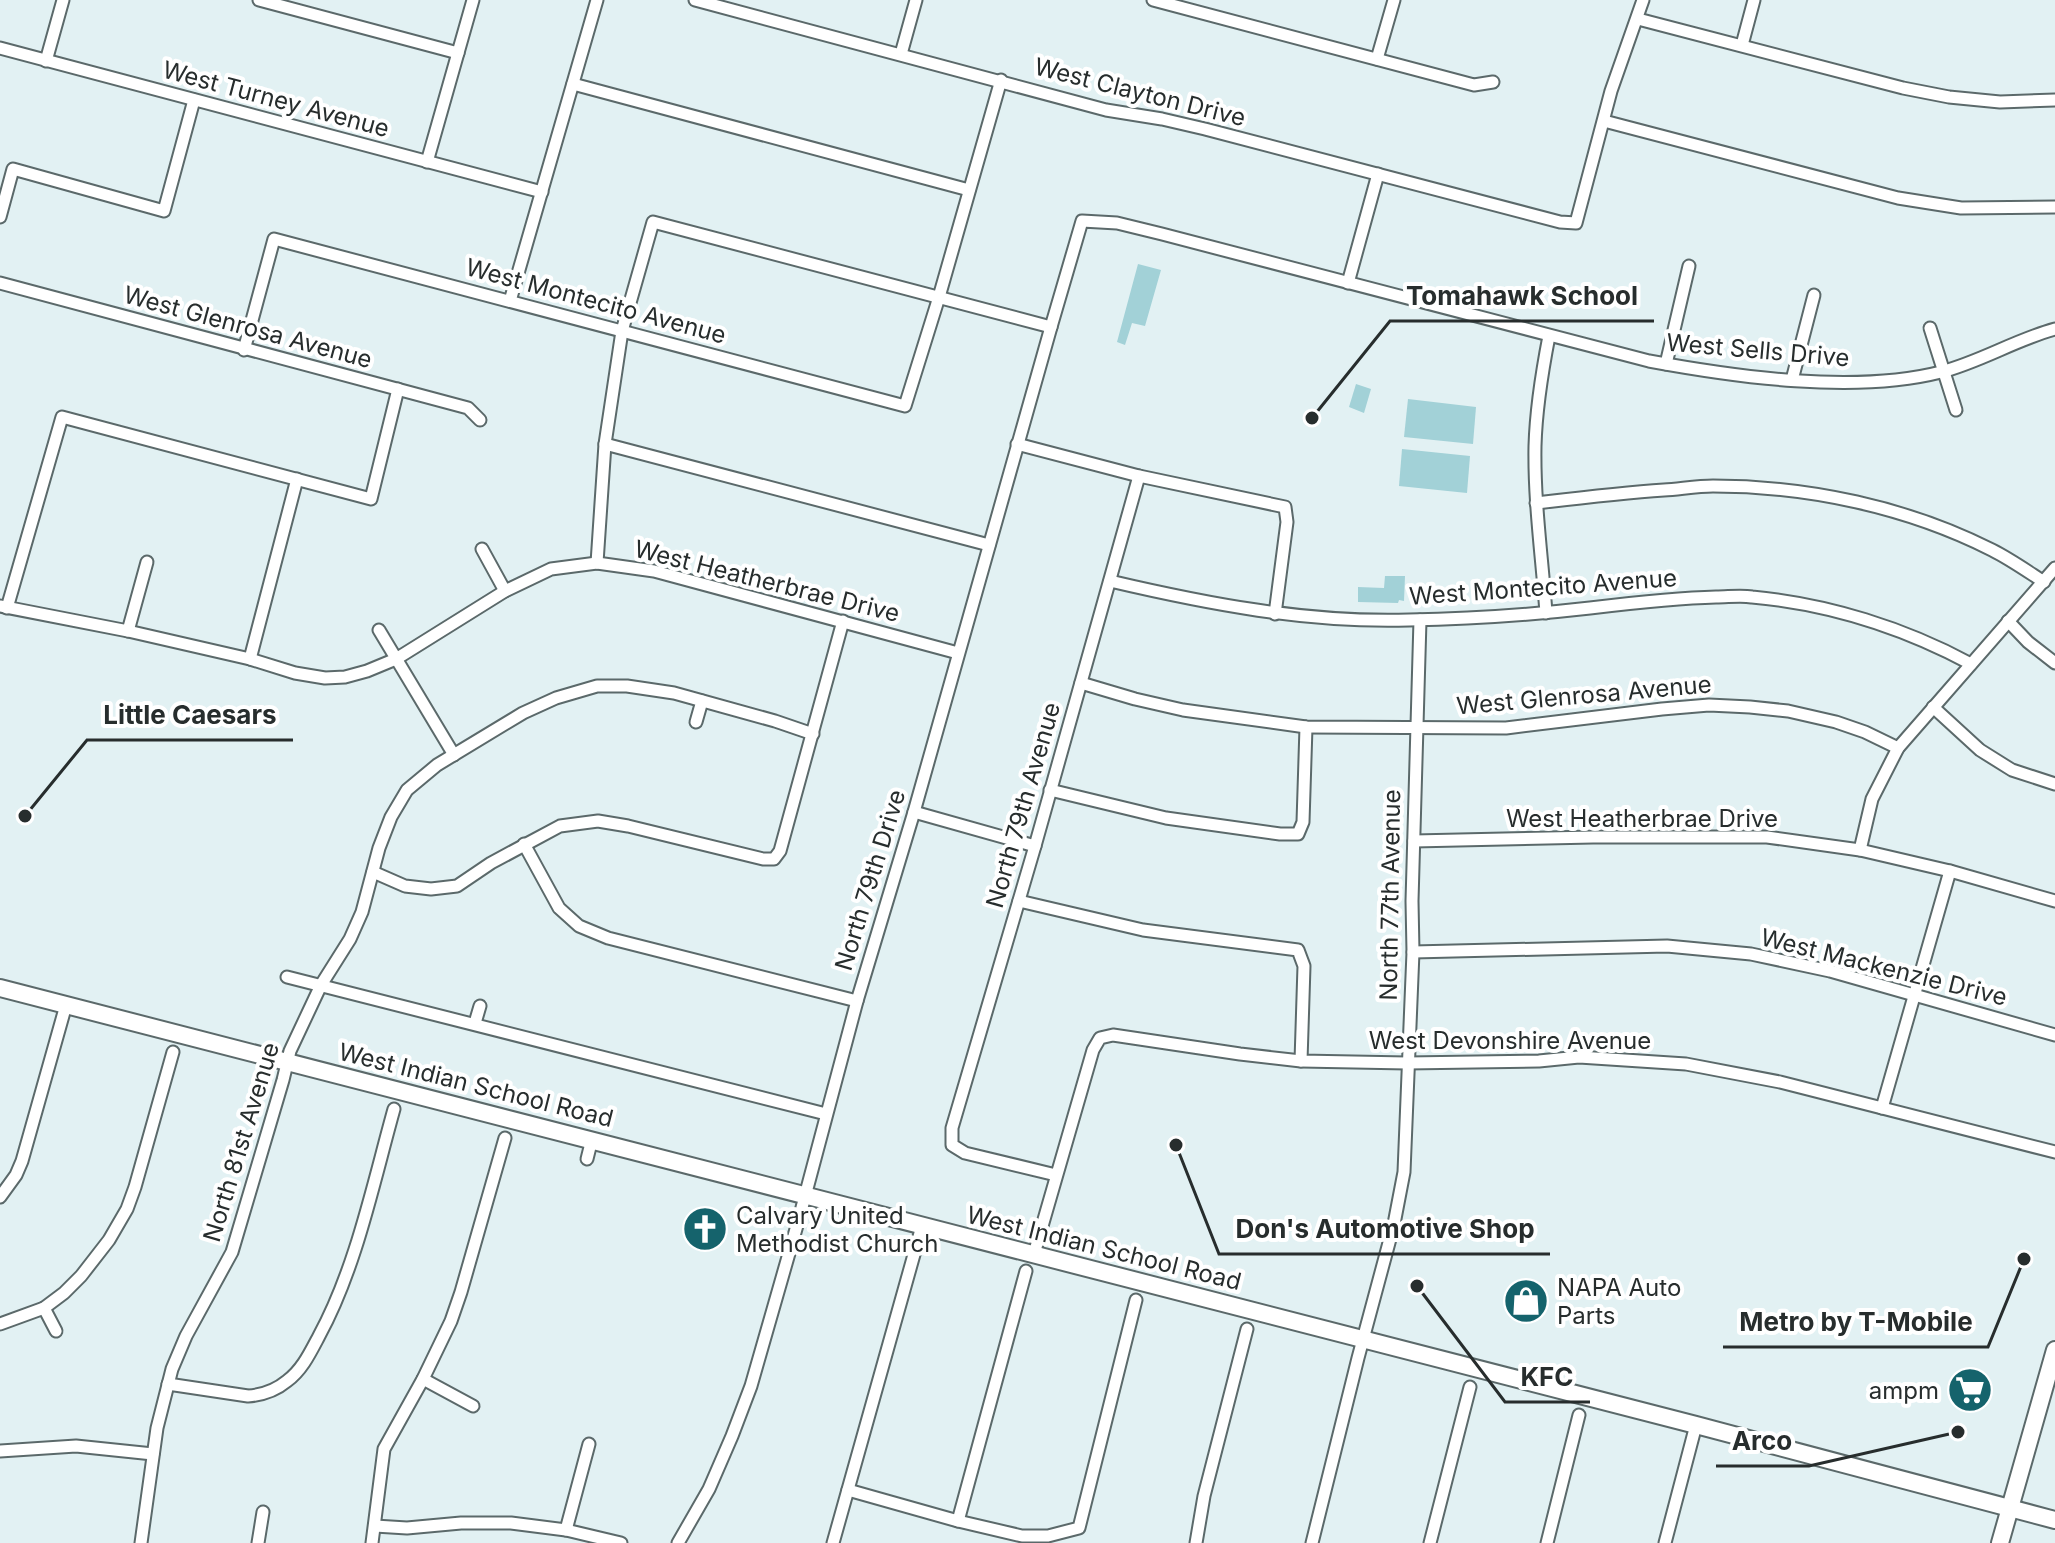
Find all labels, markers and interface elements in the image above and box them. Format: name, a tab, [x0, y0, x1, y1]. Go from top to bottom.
street label: West Clayton Drive	[1031, 52, 1249, 132]
street label: West Turney Avenue	[160, 55, 392, 143]
street label: West Montecito Avenue	[463, 252, 729, 350]
callout: Tomahawk School	[1390, 271, 1654, 321]
street label: West Glenrosa Avenue	[121, 280, 375, 374]
text: Tomahawk School	[1406, 280, 1638, 311]
street label: West Sells Drive	[1665, 328, 1851, 372]
street label: West Heatherbrae Drive	[631, 534, 903, 628]
street label: West Montecito Avenue	[1408, 563, 1678, 611]
street label: West Glenrosa Avenue	[1455, 669, 1713, 721]
callout: Little Caesars	[87, 690, 293, 740]
text: Little Caesars	[103, 699, 277, 730]
street label: North 79th Avenue	[980, 699, 1066, 911]
street label: North 79th Drive	[829, 786, 911, 974]
street label: North 77th Avenue	[1374, 789, 1406, 1001]
street label: West Heatherbrae Drive	[1506, 804, 1778, 833]
street label: West Mackenzie Drive	[1758, 922, 2010, 1012]
street label: West Devonshire Avenue	[1369, 1026, 1651, 1055]
street label: West Indian School Road	[336, 1037, 616, 1133]
street label: North 81st Avenue	[197, 1039, 285, 1245]
street label: West Indian School Road	[964, 1200, 1244, 1296]
place label: Calvary United Methodist Church	[736, 1201, 938, 1258]
callout: Don's Automotive Shop	[1219, 1204, 1550, 1254]
church icon: Calvary United Methodist Church	[681, 1205, 729, 1253]
text: Don's Automotive Shop	[1235, 1213, 1535, 1244]
place label: NAPA Auto Parts	[1557, 1273, 1681, 1330]
shop icon: NAPA Auto Parts	[1502, 1277, 1550, 1325]
callout: Metro by T-Mobile	[1723, 1297, 1988, 1347]
text: Metro by T-Mobile	[1739, 1306, 1973, 1337]
callout: KFC	[1505, 1352, 1590, 1402]
text: KFC	[1520, 1361, 1574, 1392]
supermarket icon: ampm	[1946, 1366, 1994, 1414]
place label: ampm	[1869, 1376, 1939, 1405]
callout: Arco	[1716, 1416, 1809, 1466]
text: Arco	[1732, 1425, 1792, 1456]

